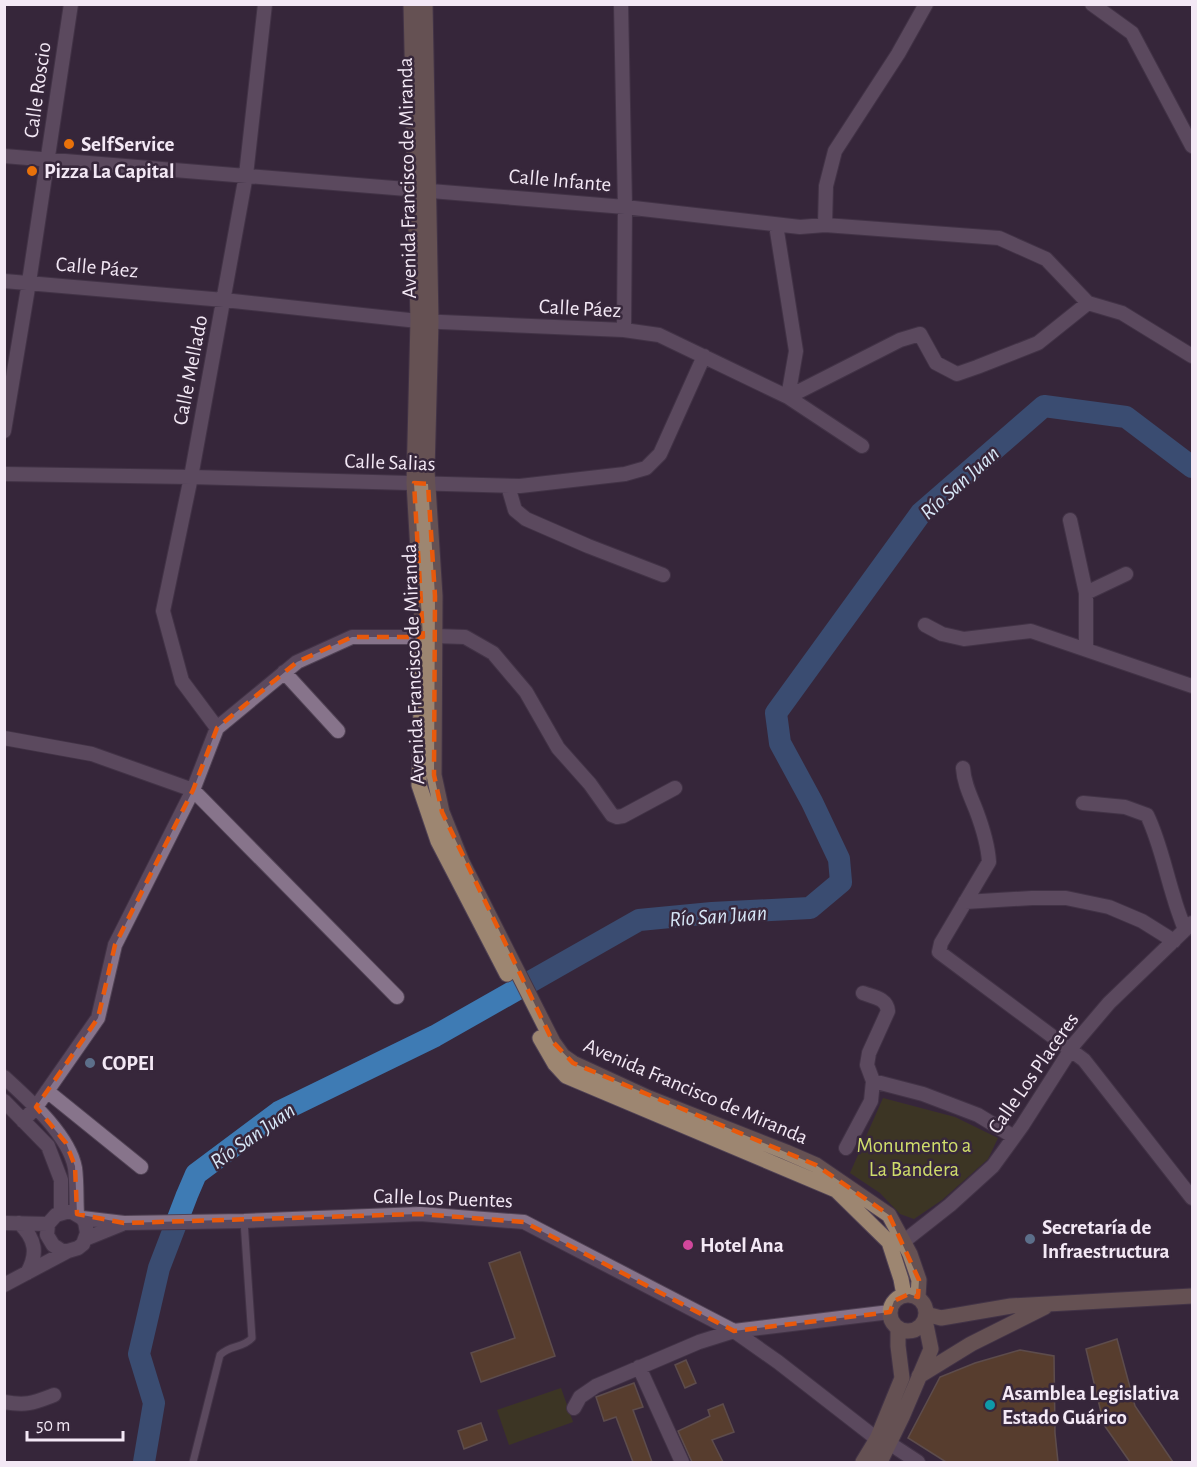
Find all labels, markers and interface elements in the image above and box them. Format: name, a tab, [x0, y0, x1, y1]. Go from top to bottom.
street label: Calle Roscio	[20, 41, 55, 139]
street label: Avenida Francisco de Miranda	[395, 57, 420, 299]
place label: SelfService	[81, 134, 174, 155]
marker: SelfService	[62, 137, 76, 151]
place label: Pizza La Capital	[44, 161, 175, 182]
marker: Pizza La Capital	[25, 164, 39, 178]
street label: Calle Infante	[508, 166, 612, 195]
street label: Calle Páez	[55, 253, 139, 282]
street label: Calle Páez	[538, 296, 622, 321]
street label: Calle Mellado	[170, 314, 211, 427]
water label: Río San Juan	[916, 442, 1003, 524]
street label: Calle Salias	[344, 450, 436, 475]
street label: Avenida Francisco de Miranda	[399, 543, 428, 785]
water label: Río San Juan	[668, 902, 768, 930]
street label: Calle Los Placeres	[984, 1009, 1083, 1137]
street label: Avenida Francisco de Miranda	[581, 1035, 811, 1148]
place label: COPEI	[102, 1053, 155, 1074]
marker: COPEI	[83, 1056, 97, 1070]
water label: Río San Juan	[206, 1099, 299, 1173]
park label: Monumento a La Bandera	[857, 1135, 972, 1180]
street label: Calle Los Puentes	[373, 1186, 513, 1211]
place label: Secretaría de Infraestructura	[1042, 1217, 1170, 1262]
marker: Secretaría de Infraestructura	[1023, 1232, 1037, 1246]
place label: Hotel Ana	[700, 1235, 784, 1256]
marker: Hotel Ana	[681, 1238, 695, 1252]
place label: Asamblea Legislativa Estado Guárico	[1002, 1383, 1179, 1428]
marker: Asamblea Legislativa Estado Guárico	[983, 1398, 997, 1412]
scale bar	[27, 1404, 123, 1442]
text: 50 m	[36, 1417, 70, 1435]

